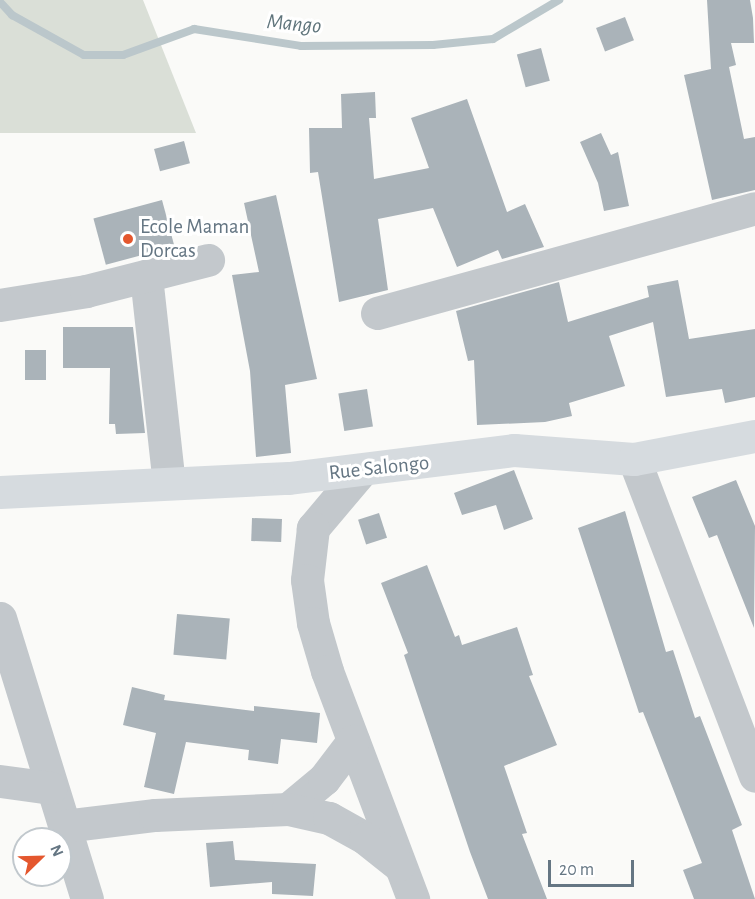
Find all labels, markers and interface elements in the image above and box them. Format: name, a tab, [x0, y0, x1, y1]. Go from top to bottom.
water label: Mango	[266, 8, 322, 40]
place label: Ecole Maman Dorcas	[140, 214, 249, 264]
marker: Ecole Maman Dorcas	[121, 232, 135, 246]
street label: Rue Salongo	[327, 450, 431, 486]
north arrow	[12, 827, 72, 887]
text: N	[47, 843, 66, 859]
scale bar	[551, 848, 636, 886]
text: 20 m	[559, 861, 594, 879]

